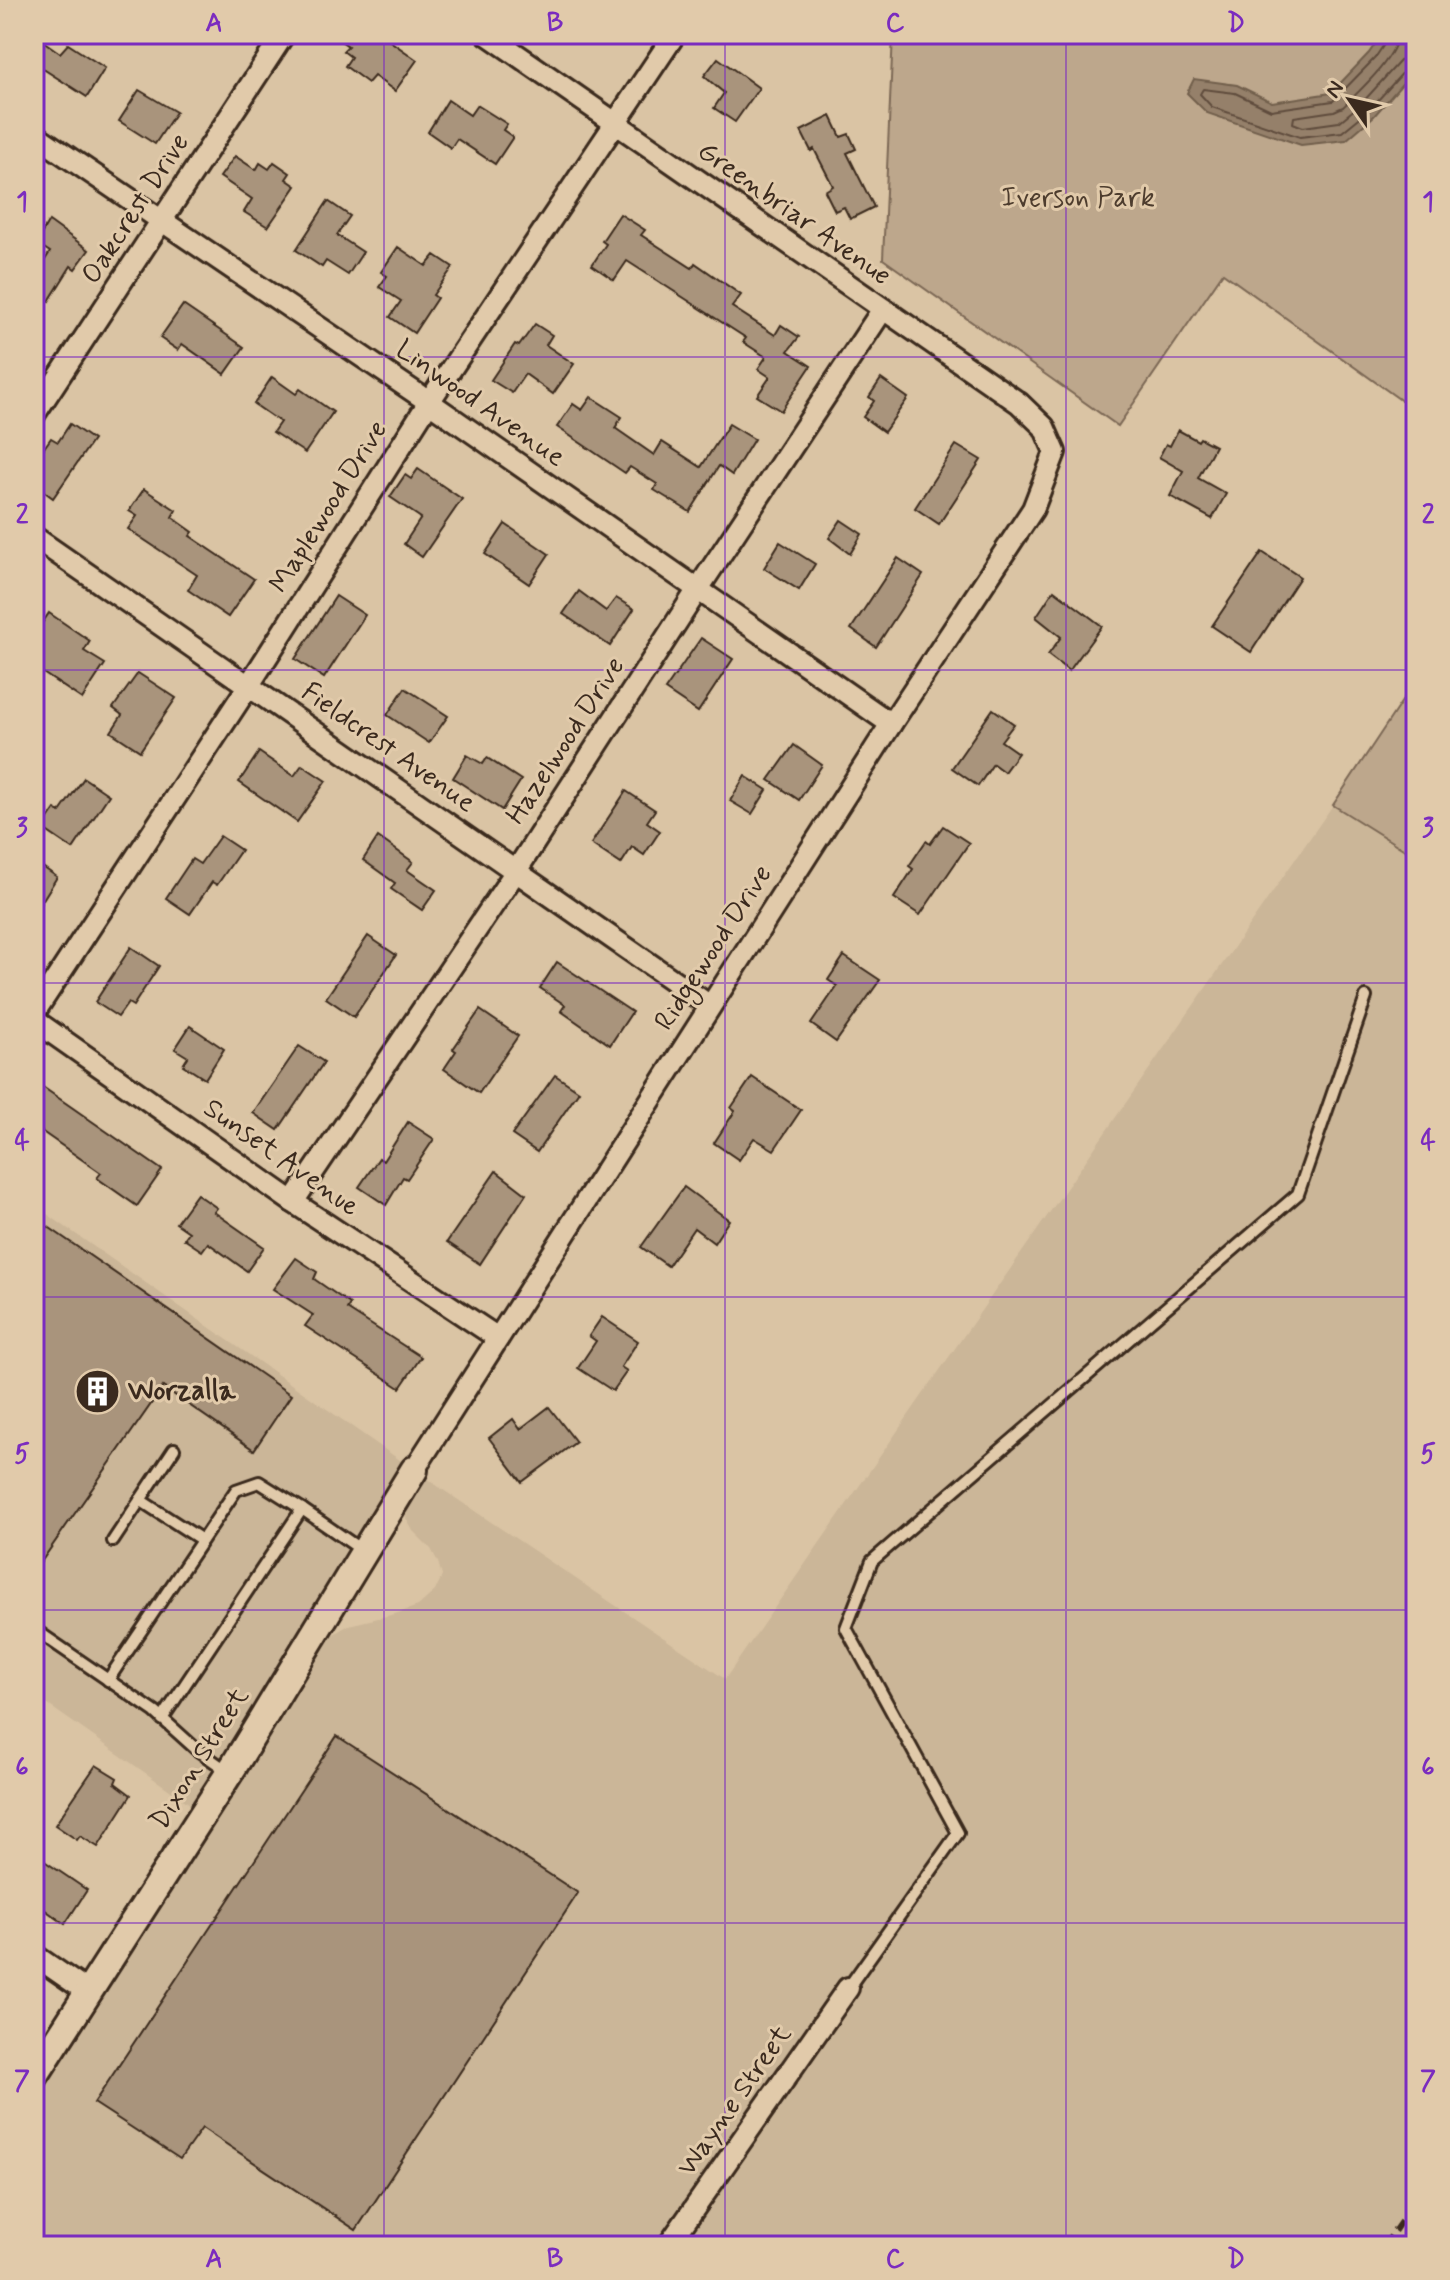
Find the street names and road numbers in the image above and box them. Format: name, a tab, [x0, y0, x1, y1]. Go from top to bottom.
street label: Oakcrest Drive	[73, 127, 199, 291]
street label: Greenbriar Avenue	[690, 133, 898, 295]
street label: Linwood Avenue	[388, 332, 572, 476]
street label: Maplewood Drive	[261, 414, 397, 600]
street label: Hazelwood Drive	[498, 650, 634, 832]
street label: Fieldcrest Avenue	[294, 674, 482, 822]
street label: Ridgewood Drive	[647, 858, 783, 1039]
street label: Sunset Avenue	[196, 1090, 366, 1226]
street label: Dixon Street	[142, 1680, 259, 1837]
street label: Wayne Street	[669, 2018, 801, 2184]

